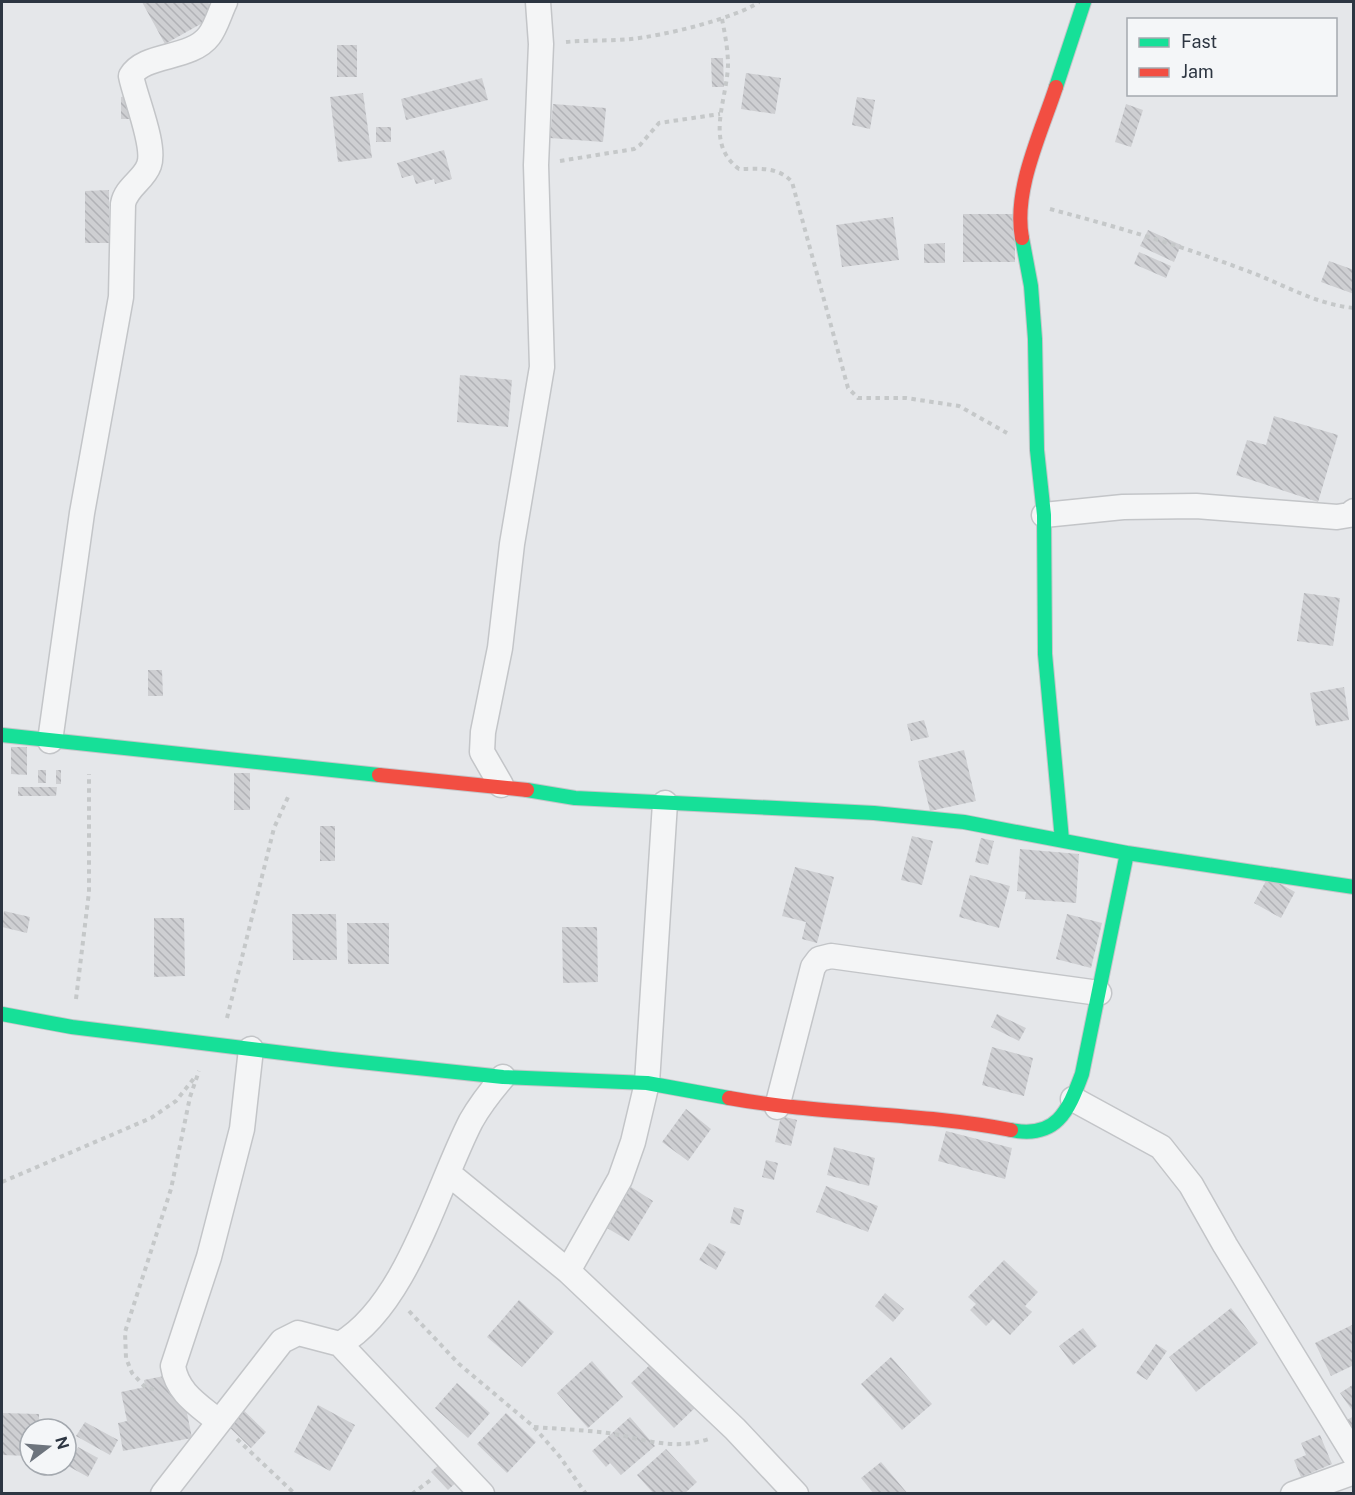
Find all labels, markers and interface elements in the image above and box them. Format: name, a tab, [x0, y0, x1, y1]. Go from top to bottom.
legend	[1127, 18, 1337, 96]
text: Fast	[1181, 31, 1217, 52]
text: Jam	[1181, 61, 1214, 82]
north arrow	[18, 1417, 78, 1477]
text: N	[51, 1434, 73, 1452]

